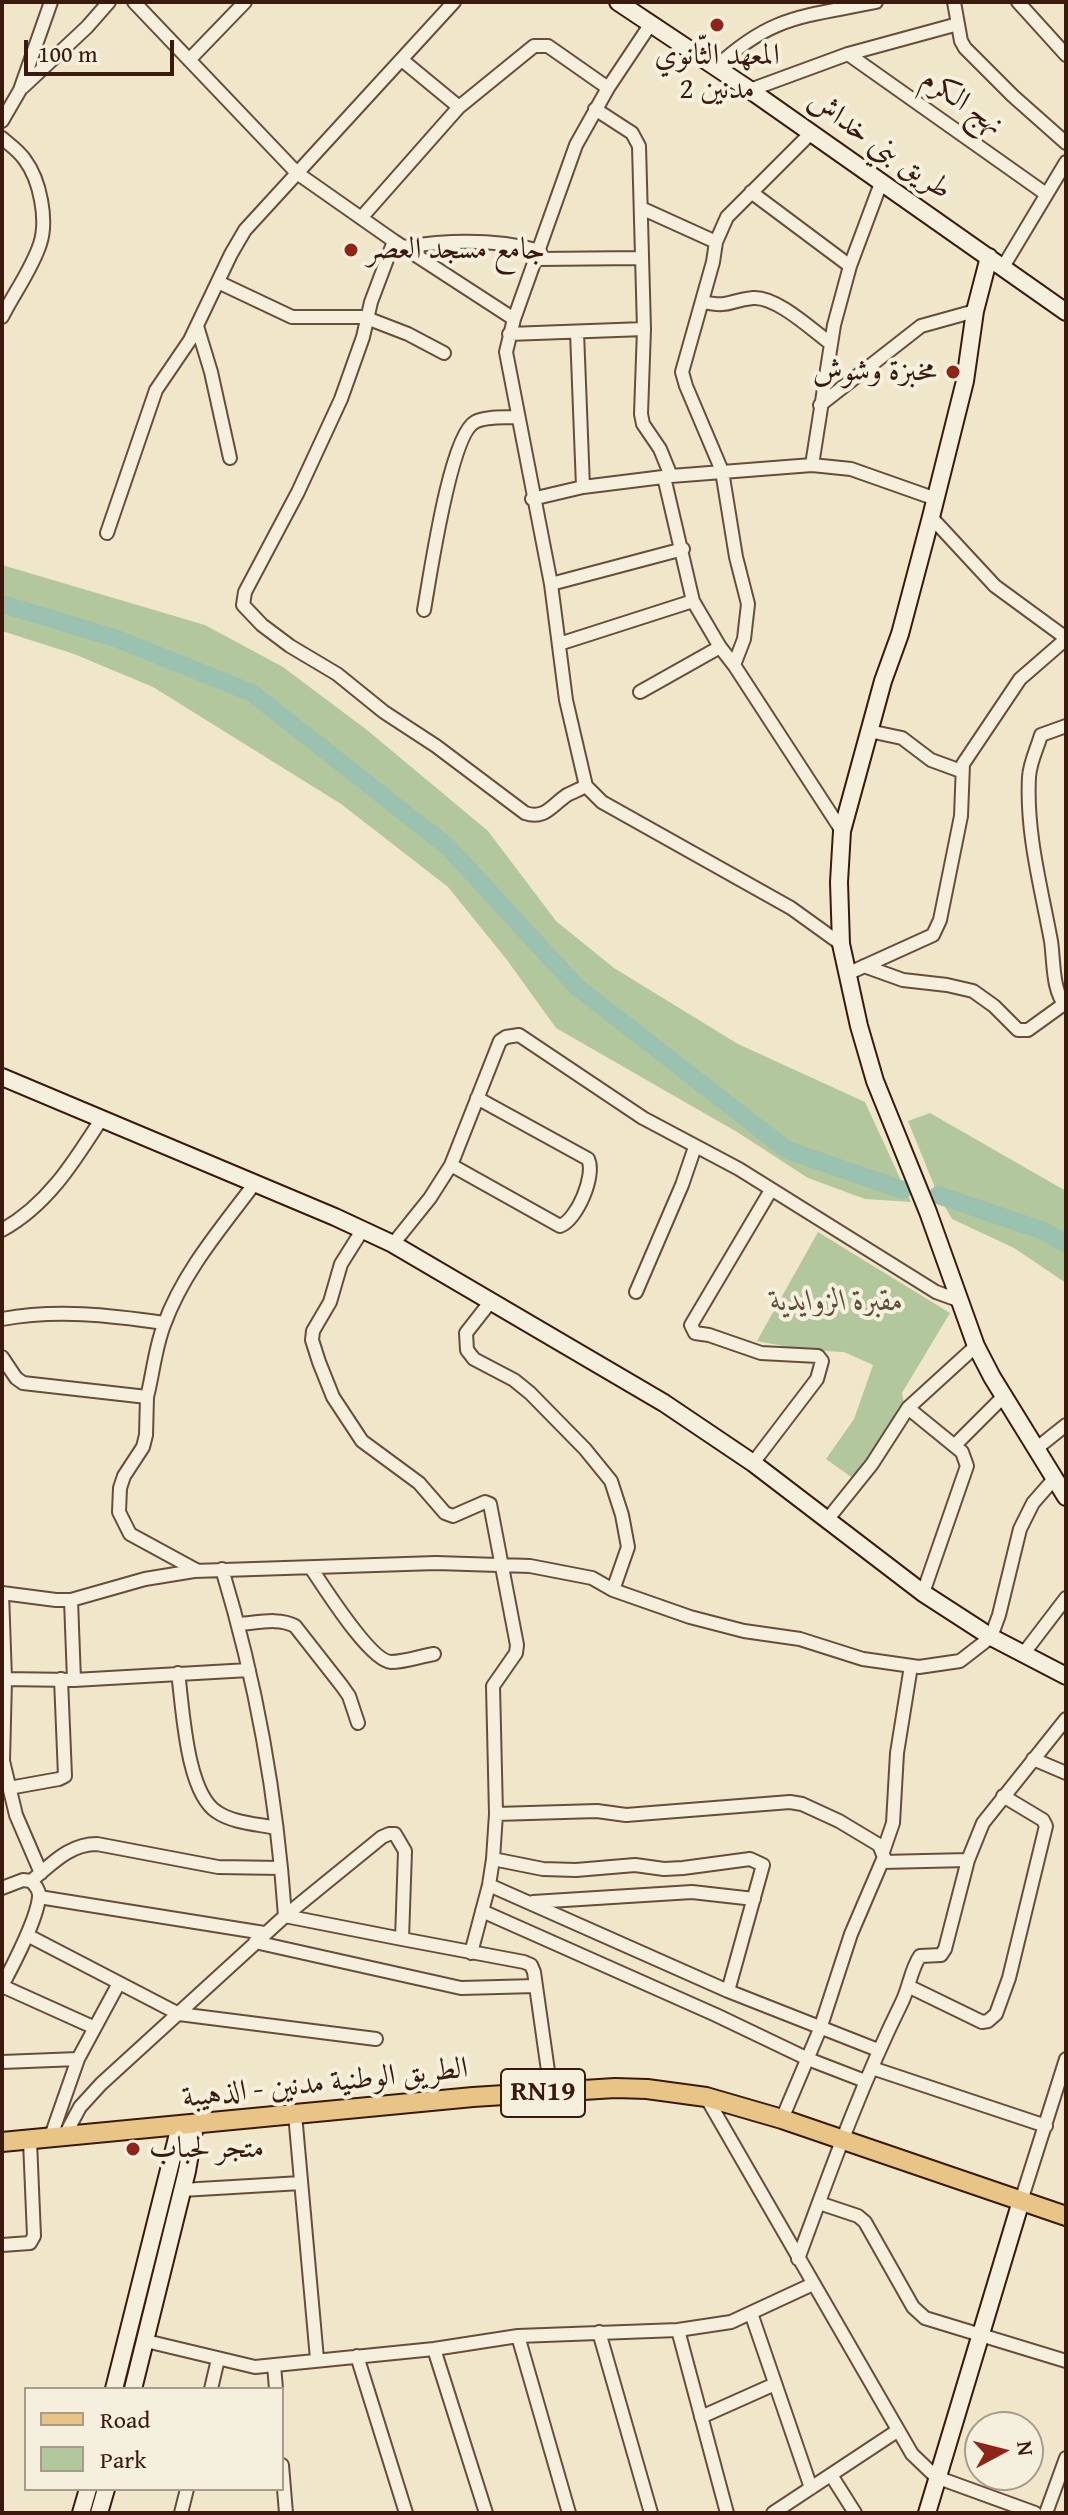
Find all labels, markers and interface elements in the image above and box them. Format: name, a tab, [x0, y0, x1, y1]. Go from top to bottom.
marker: المعهد الثّانوي مدنين 2	[708, 16, 726, 34]
scale bar	[28, 24, 178, 74]
text: 100 m	[38, 36, 98, 71]
place label: المعهد الثّانوي مدنين 2	[654, 38, 780, 108]
street label: نهج الكرم	[914, 62, 1010, 144]
street label: طريق بني خداش	[800, 83, 958, 209]
place label: جامع مسجد العصر	[367, 232, 545, 268]
marker: جامع مسجد العصر	[342, 241, 360, 259]
place label: مخبزة وشوش	[813, 354, 937, 390]
marker: مخبزة وشوش	[944, 363, 962, 381]
park label: مقبرة الزوايدية	[770, 1284, 904, 1320]
street label: الطريق الوطنية مدنين - الذهيبة	[180, 2051, 470, 2117]
road number: RN19	[501, 2069, 585, 2117]
place label: متجر لحباب	[149, 2131, 264, 2167]
marker: متجر لحباب	[124, 2140, 142, 2158]
legend	[24, 2387, 284, 2491]
text: Road	[100, 2402, 150, 2437]
north arrow	[964, 2411, 1044, 2491]
text: N	[1009, 2439, 1043, 2458]
text: Park	[100, 2442, 146, 2477]

